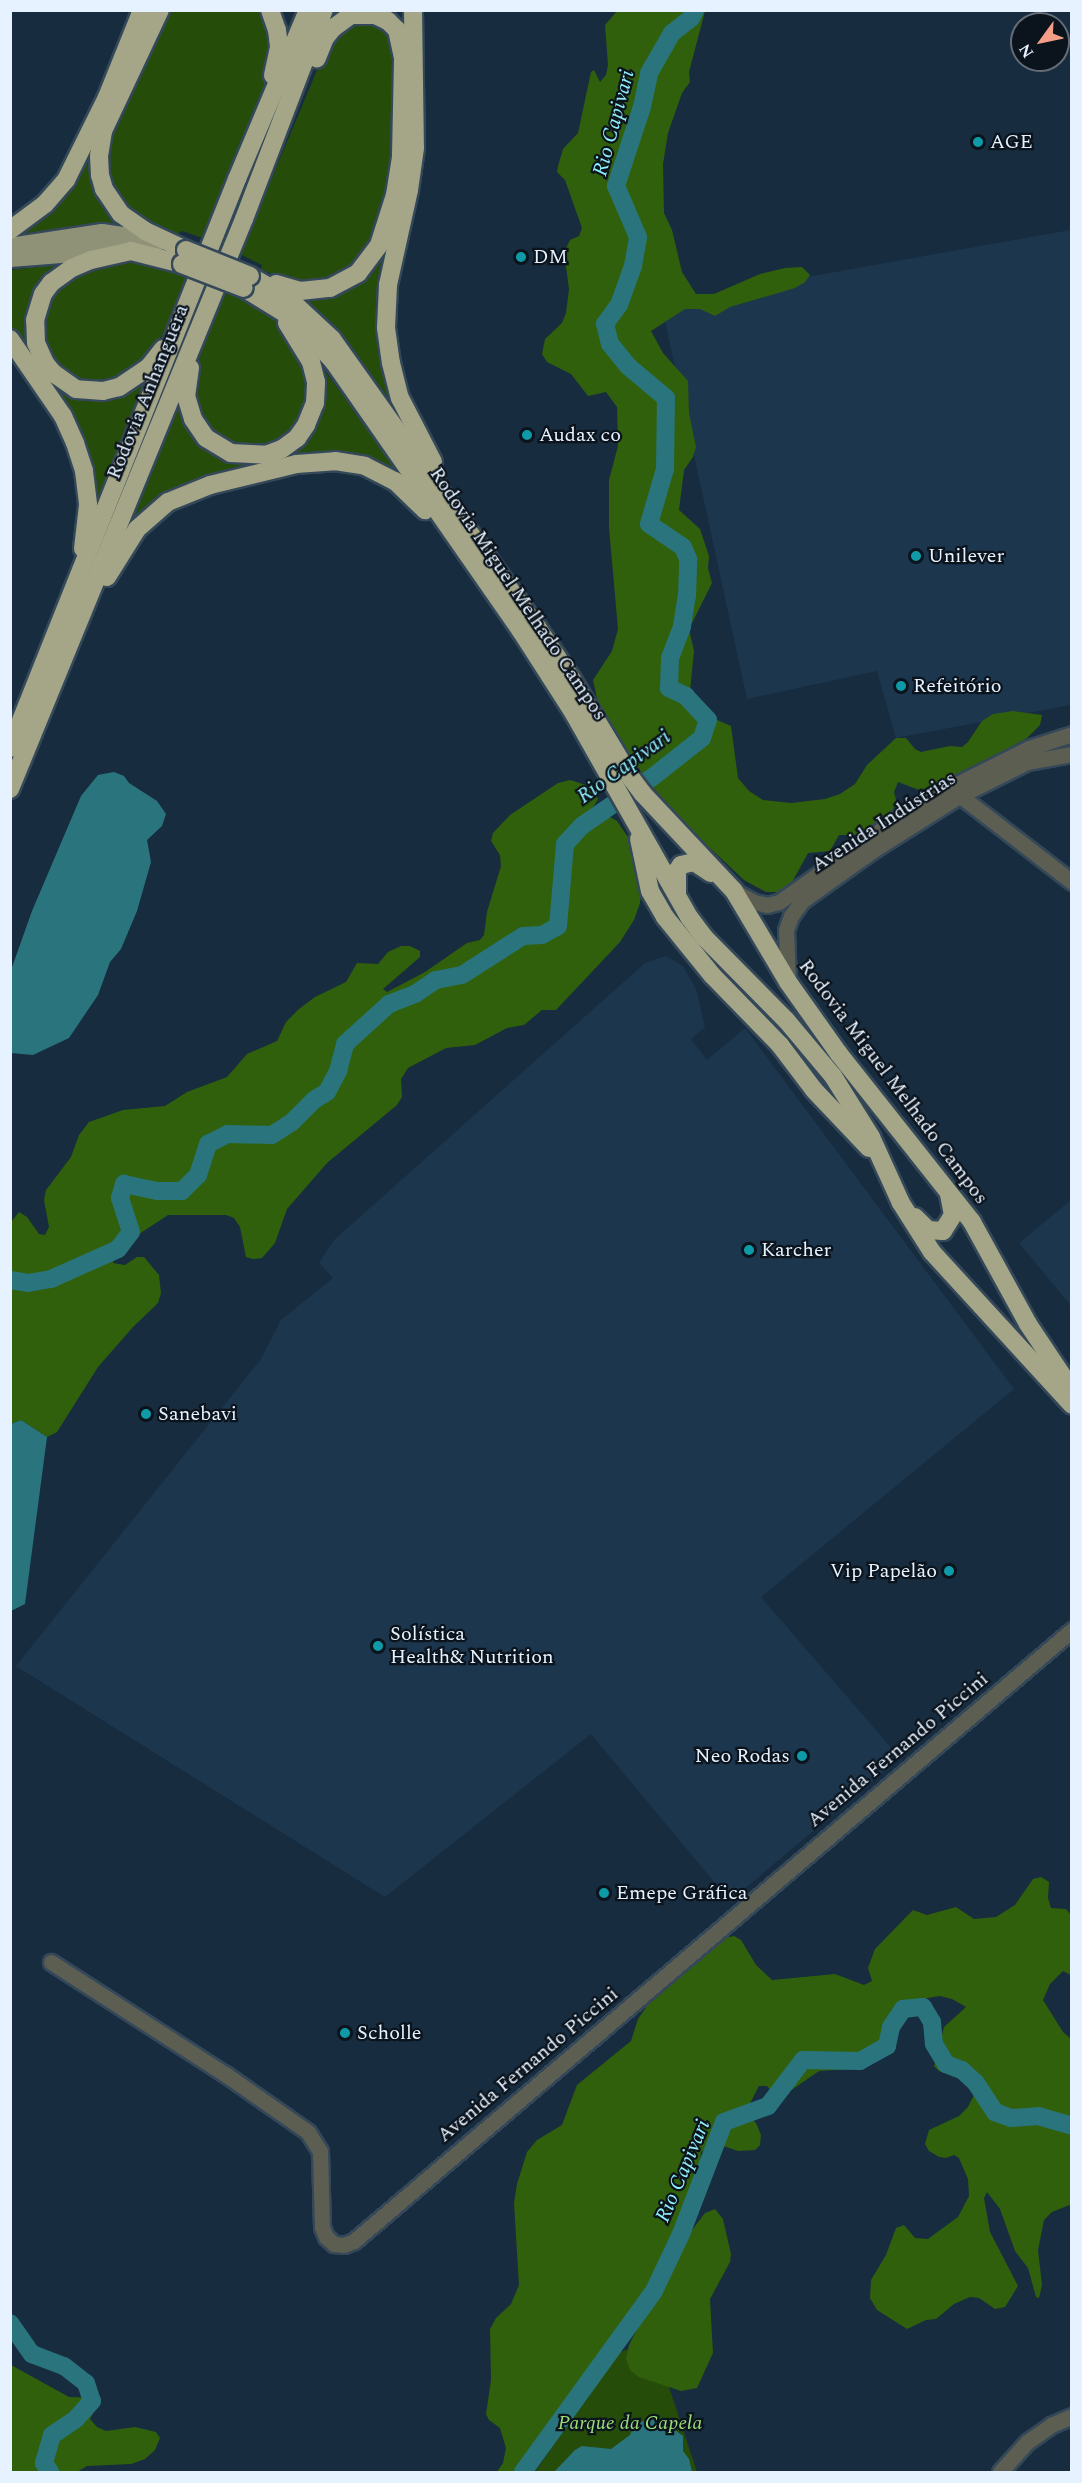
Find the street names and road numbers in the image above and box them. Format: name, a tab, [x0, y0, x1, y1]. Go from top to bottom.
street label: Rodovia Anhanguera	[102, 301, 194, 483]
street label: Rodovia Miguel Melhado Campos	[424, 463, 612, 725]
street label: Avenida Indústrias	[807, 766, 961, 878]
street label: Rodovia Miguel Melhado Campos	[793, 955, 993, 1209]
street label: Avenida Fernando Piccini	[803, 1667, 993, 1833]
street label: Avenida Fernando Piccini	[433, 1982, 623, 2148]

